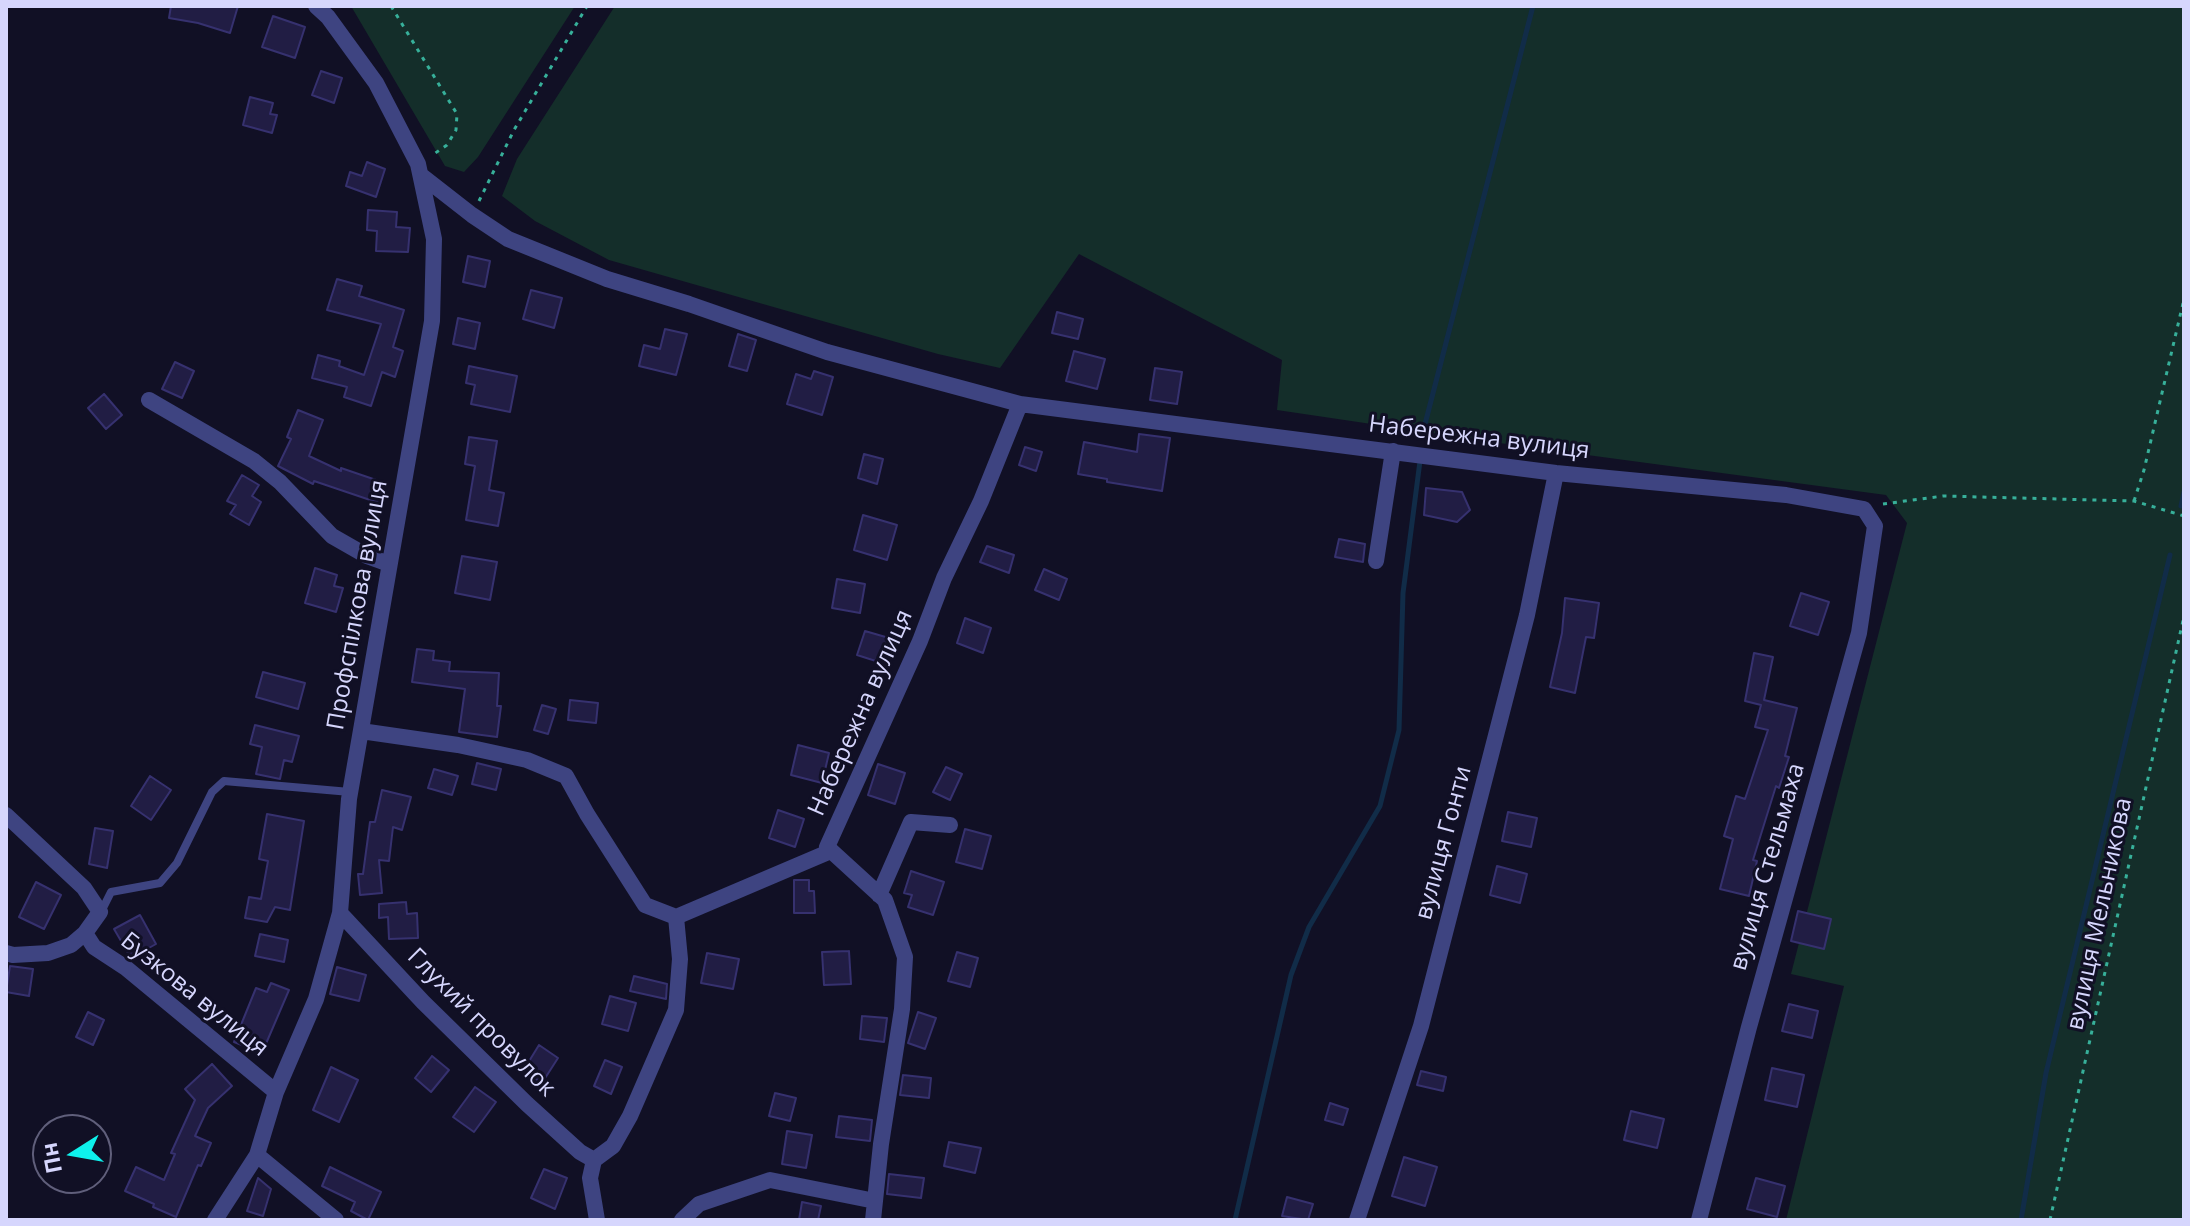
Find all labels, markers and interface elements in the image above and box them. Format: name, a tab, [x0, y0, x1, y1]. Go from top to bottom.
street label: Набережна вулиця	[1367, 410, 1591, 466]
street label: Профспілкова вулиця	[322, 478, 394, 732]
street label: Набережна вулиця	[803, 606, 919, 820]
street label: вулиця Стельмаха	[1725, 760, 1811, 974]
street label: вулиця Гонти	[1410, 763, 1478, 923]
street label: вулиця Мельникова	[2061, 795, 2139, 1033]
street label: Бузкова вулиця	[114, 927, 274, 1063]
street label: Глухий провулок	[401, 943, 561, 1103]
north arrow	[32, 1114, 112, 1194]
text: Пн	[33, 1140, 68, 1176]

